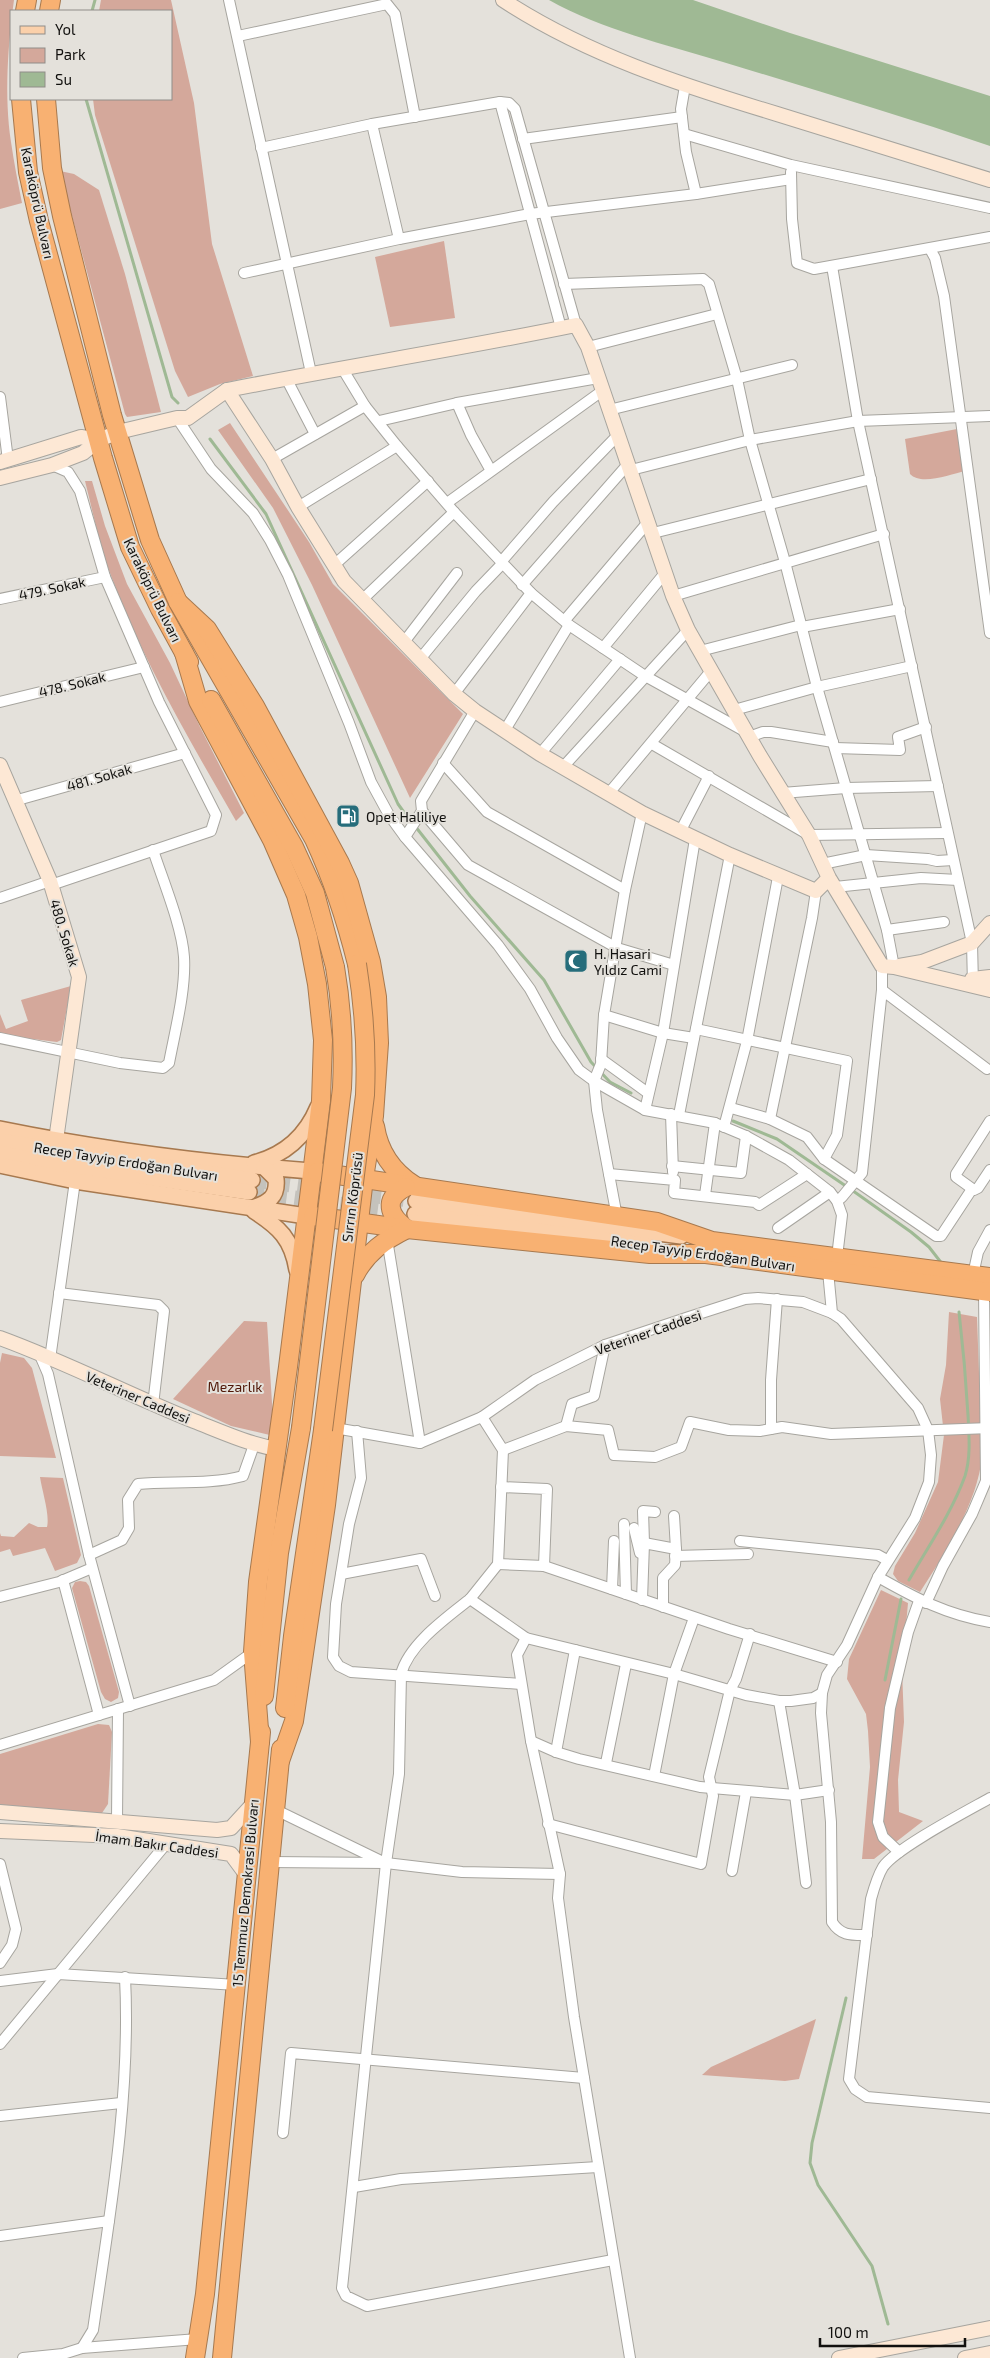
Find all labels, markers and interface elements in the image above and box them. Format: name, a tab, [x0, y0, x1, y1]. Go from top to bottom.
legend	[10, 10, 172, 100]
text: Yol	[55, 20, 76, 38]
text: Park	[55, 45, 86, 63]
text: Su	[55, 70, 72, 88]
street label: Karaköprü Bulvarı	[18, 146, 58, 260]
street label: Karaköprü Bulvarı	[120, 535, 186, 645]
street label: 479. Sokak	[17, 573, 87, 603]
street label: 478. Sokak	[37, 667, 107, 701]
street label: 481. Sokak	[65, 760, 133, 794]
fuel station icon: Opet Haliliye	[335, 803, 361, 829]
place label: Opet Haliliye	[366, 808, 447, 825]
street label: 480. Sokak	[47, 897, 83, 969]
place label: H. Hasari Yıldız Cami	[594, 945, 662, 978]
mosque icon: H. Hasari Yıldız Cami	[563, 948, 589, 974]
street label: Recep Tayyip Erdoğan Bulvarı	[33, 1138, 219, 1184]
street label: Sırrın Köprüsü	[338, 1151, 366, 1243]
street label: Recep Tayyip Erdoğan Bulvarı	[610, 1232, 796, 1274]
street label: Veteriner Caddesi	[593, 1306, 703, 1358]
street label: Veteriner Caddesi	[83, 1367, 193, 1427]
park label: Mezarlık	[207, 1378, 263, 1395]
street label: 15 Temmuz Demokrasi Bulvarı	[228, 1798, 262, 1988]
street label: İmam Bakır Caddesi	[94, 1827, 220, 1861]
scale bar	[820, 2316, 965, 2348]
text: 100 m	[828, 2323, 869, 2341]

